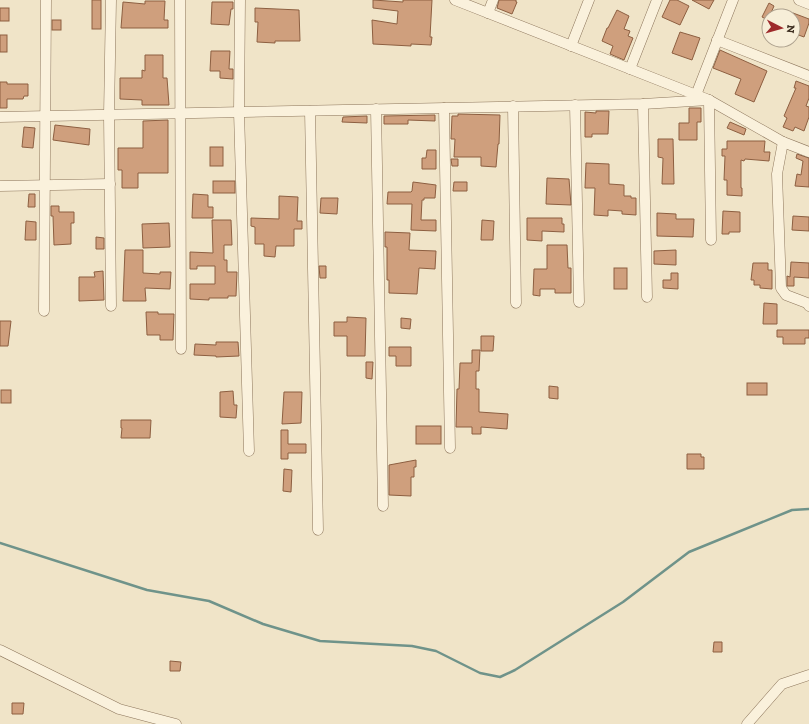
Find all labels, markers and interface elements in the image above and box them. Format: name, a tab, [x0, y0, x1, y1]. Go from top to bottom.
north arrow	[761, 8, 801, 48]
text: N	[783, 24, 797, 34]

